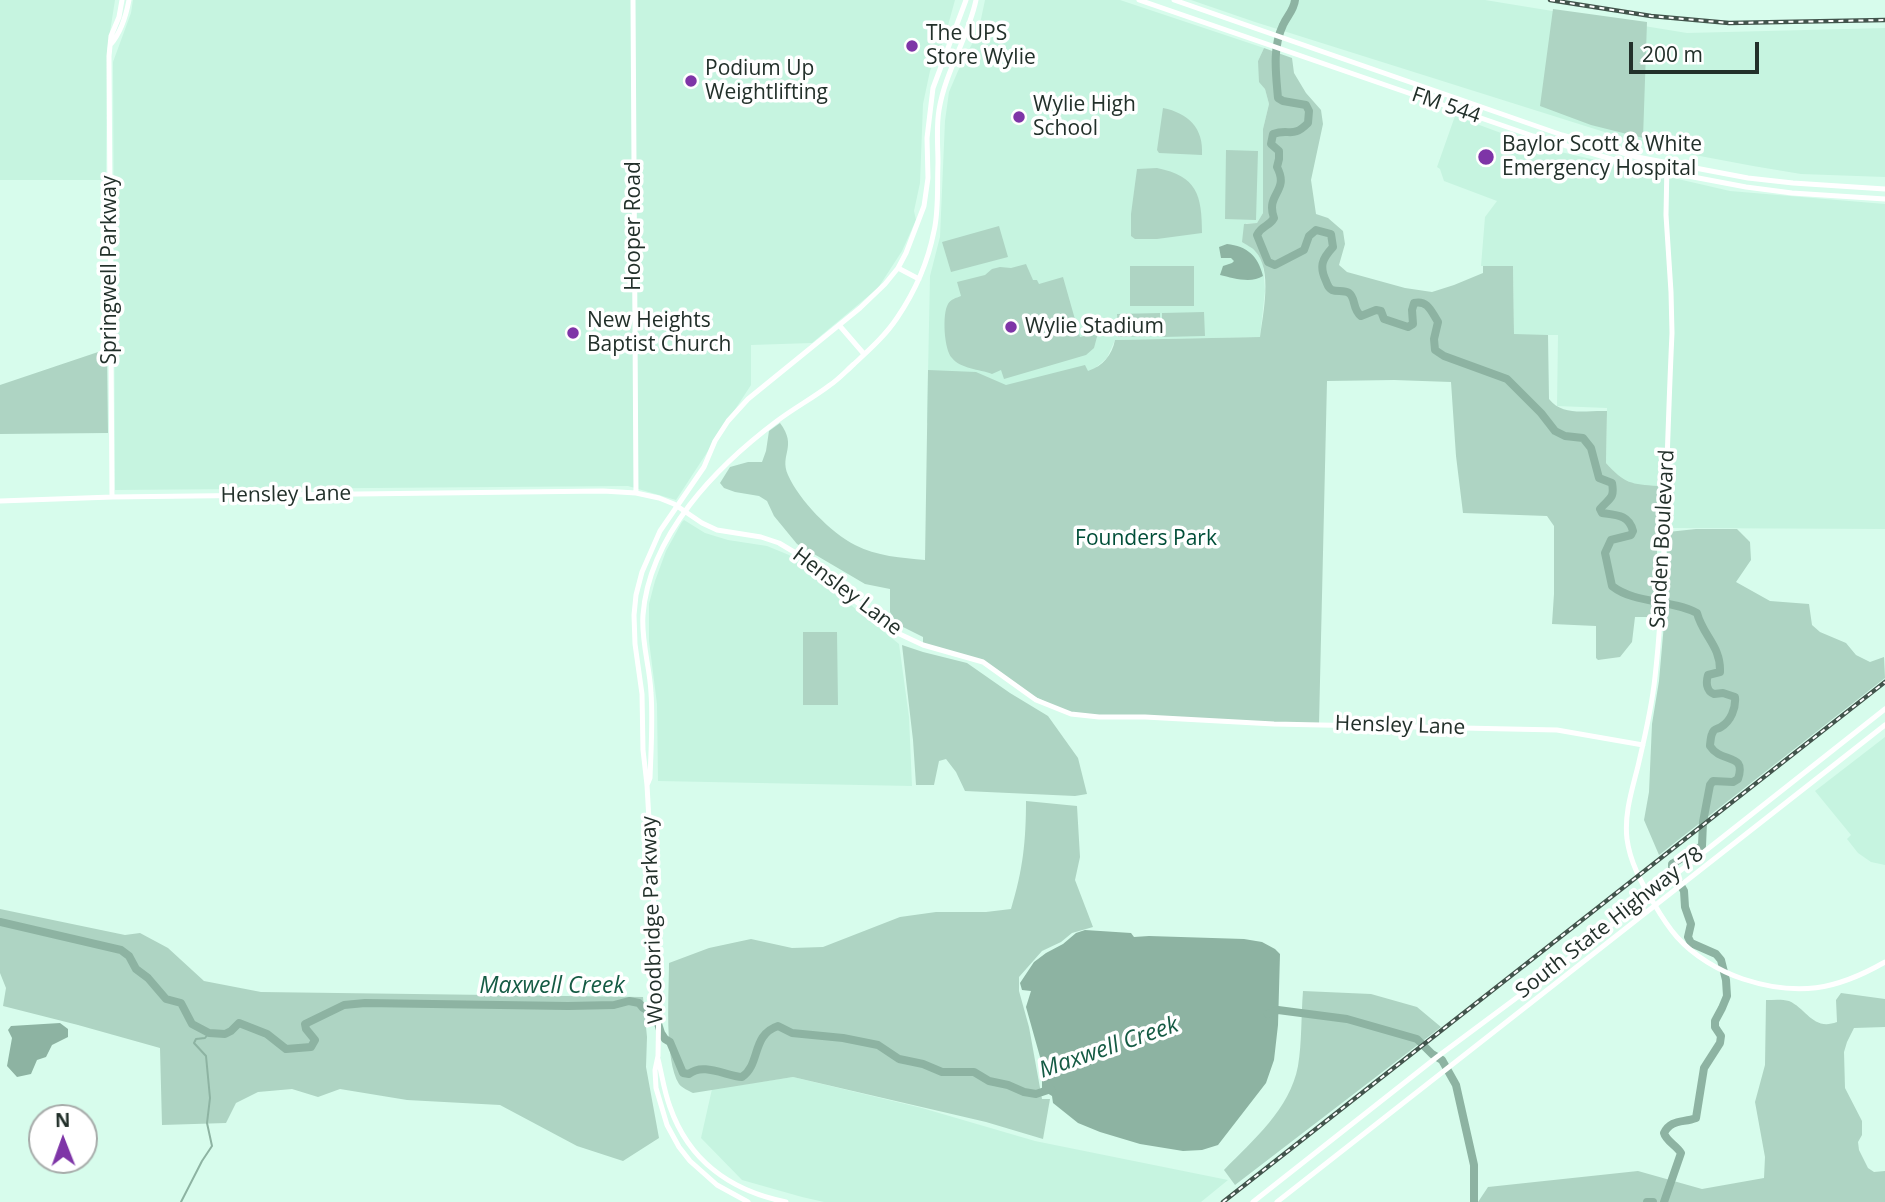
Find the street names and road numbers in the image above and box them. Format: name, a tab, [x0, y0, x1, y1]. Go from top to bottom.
street label: FM 544	[1408, 82, 1484, 130]
street label: Hooper Road	[621, 161, 647, 291]
street label: Springwell Parkway	[97, 175, 123, 365]
street label: Sanden Boulevard	[1646, 449, 1680, 629]
street label: Hensley Lane	[221, 481, 351, 509]
street label: Hensley Lane	[787, 543, 907, 641]
street label: Hensley Lane	[1334, 711, 1466, 741]
street label: Woodbridge Parkway	[637, 816, 669, 1024]
street label: South State Highway 78	[1511, 842, 1709, 1004]

